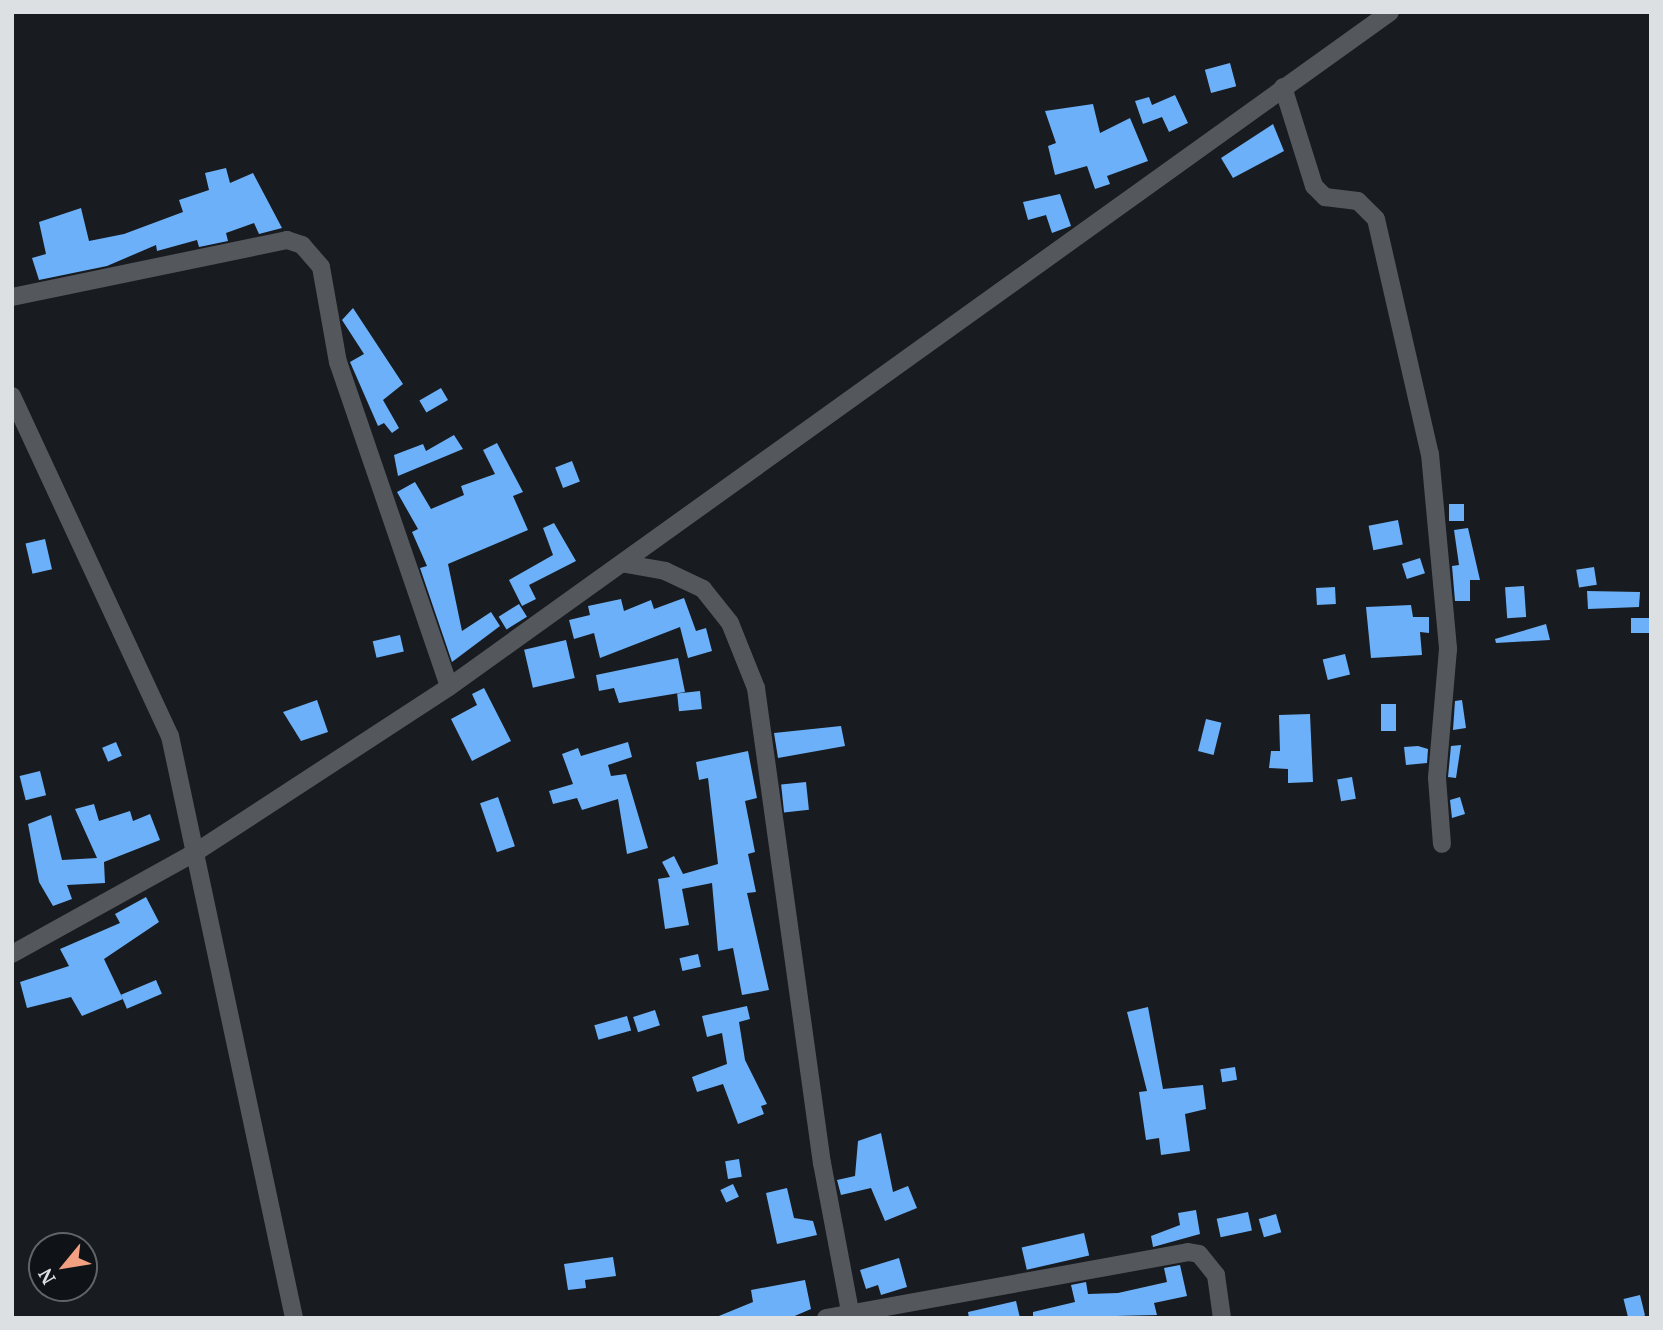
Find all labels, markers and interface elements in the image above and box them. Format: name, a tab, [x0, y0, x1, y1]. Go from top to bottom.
north arrow	[28, 1232, 98, 1302]
text: N	[32, 1264, 61, 1289]

